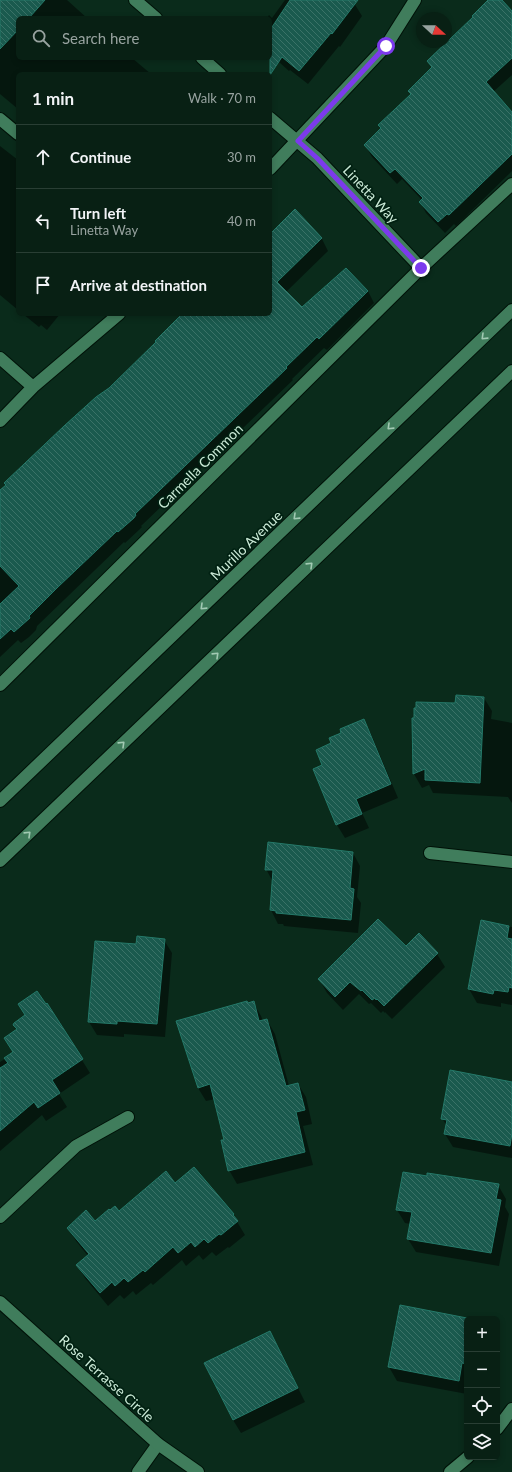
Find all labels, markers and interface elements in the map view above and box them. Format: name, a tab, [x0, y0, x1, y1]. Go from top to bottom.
north arrow	[416, 12, 452, 48]
search box	[16, 16, 272, 60]
icon: search	[30, 27, 52, 49]
text: Search here	[62, 29, 139, 47]
route start	[377, 37, 395, 55]
text: 1 min	[32, 88, 74, 109]
text: Walk · 70 m	[188, 90, 256, 106]
icon: ahead	[32, 146, 54, 168]
text: Continue	[70, 148, 131, 166]
text: 30 m	[227, 149, 256, 165]
street label: Linetta Way	[340, 161, 403, 227]
text: Turn left	[70, 204, 126, 222]
icon: left	[32, 210, 54, 232]
text: 40 m	[227, 213, 256, 229]
text: Linetta Way	[70, 222, 138, 238]
route end	[412, 259, 430, 277]
icon: arrive	[32, 274, 54, 296]
text: Arrive at destination	[70, 276, 207, 294]
one-way arrow	[481, 332, 489, 340]
street label: Carmella Common	[154, 420, 246, 512]
one-way arrow	[387, 422, 395, 430]
street label: Murillo Avenue	[207, 507, 285, 583]
one-way arrow	[293, 512, 301, 520]
one-way arrow	[305, 562, 313, 569]
one-way arrow	[200, 602, 208, 610]
one-way arrow	[211, 652, 219, 659]
one-way arrow	[117, 742, 125, 749]
one-way arrow	[23, 832, 31, 839]
map controls	[464, 1316, 500, 1460]
button: +	[464, 1316, 500, 1352]
street label: Rose Terrasse Circle	[56, 1331, 158, 1425]
button: −	[464, 1352, 500, 1388]
button: locate	[464, 1388, 500, 1424]
button: layers	[464, 1424, 500, 1460]

